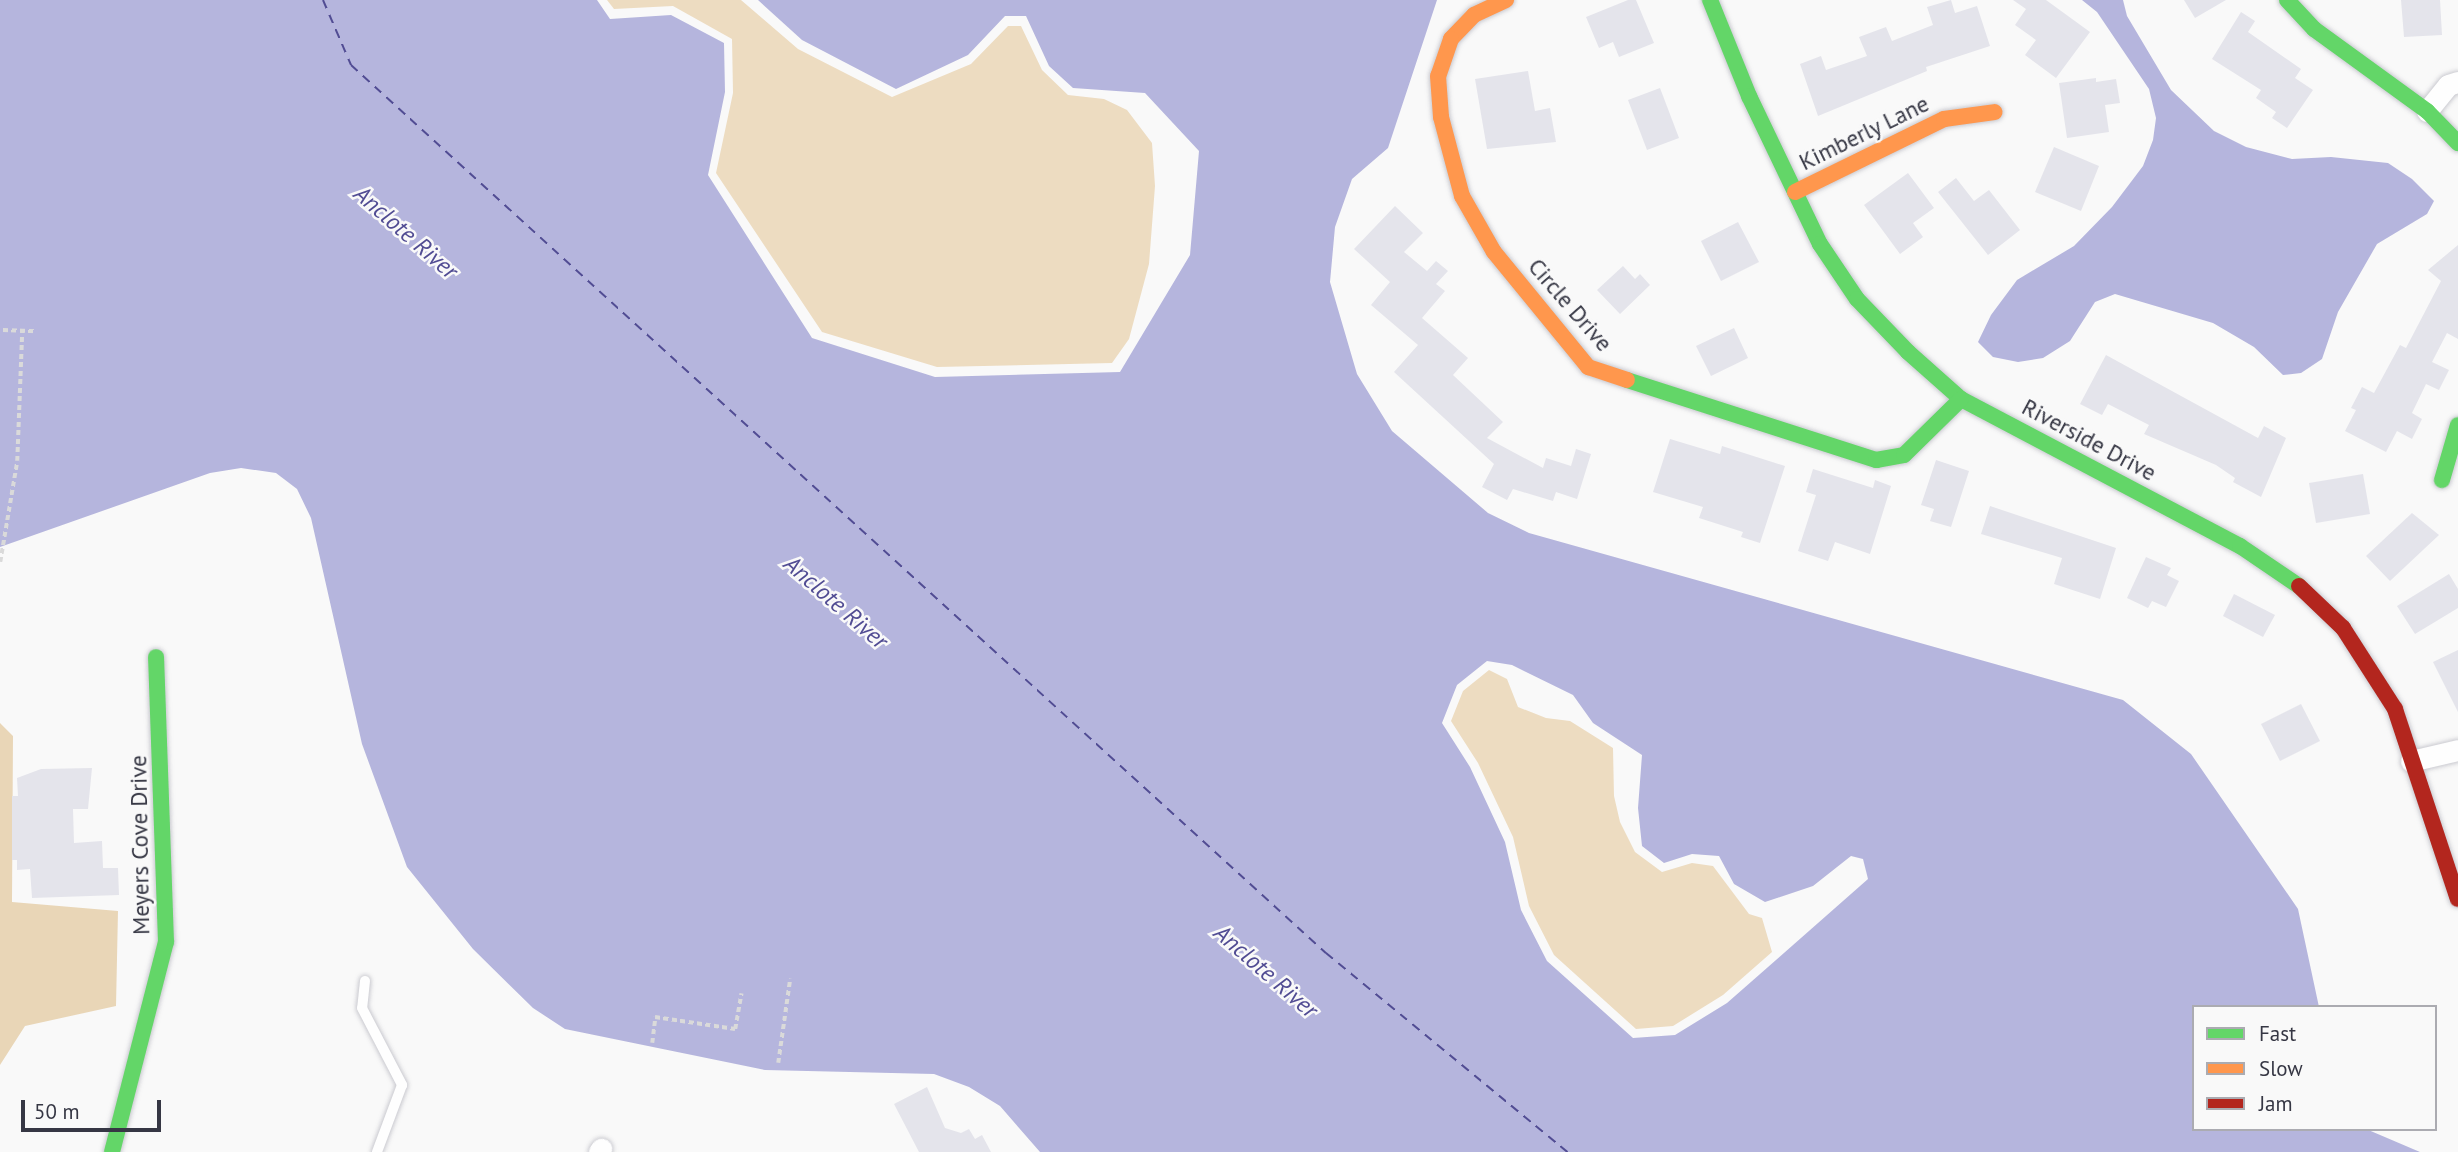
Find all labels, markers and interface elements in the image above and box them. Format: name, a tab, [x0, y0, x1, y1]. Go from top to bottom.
street label: Kimberly Lane	[1794, 90, 1934, 176]
water label: Anclote River	[348, 179, 464, 285]
street label: Circle Drive	[1522, 253, 1618, 357]
street label: Riverside Drive	[2017, 393, 2161, 487]
water label: Anclote River	[778, 549, 894, 655]
street label: Meyers Cove Drive	[125, 755, 155, 935]
water label: Anclote River	[1208, 918, 1324, 1024]
legend	[2192, 1005, 2437, 1131]
text: Fast	[2259, 1020, 2296, 1047]
text: Slow	[2259, 1055, 2303, 1082]
scale bar	[24, 1086, 164, 1130]
text: Jam	[2259, 1090, 2293, 1117]
text: 50 m	[34, 1098, 80, 1125]

